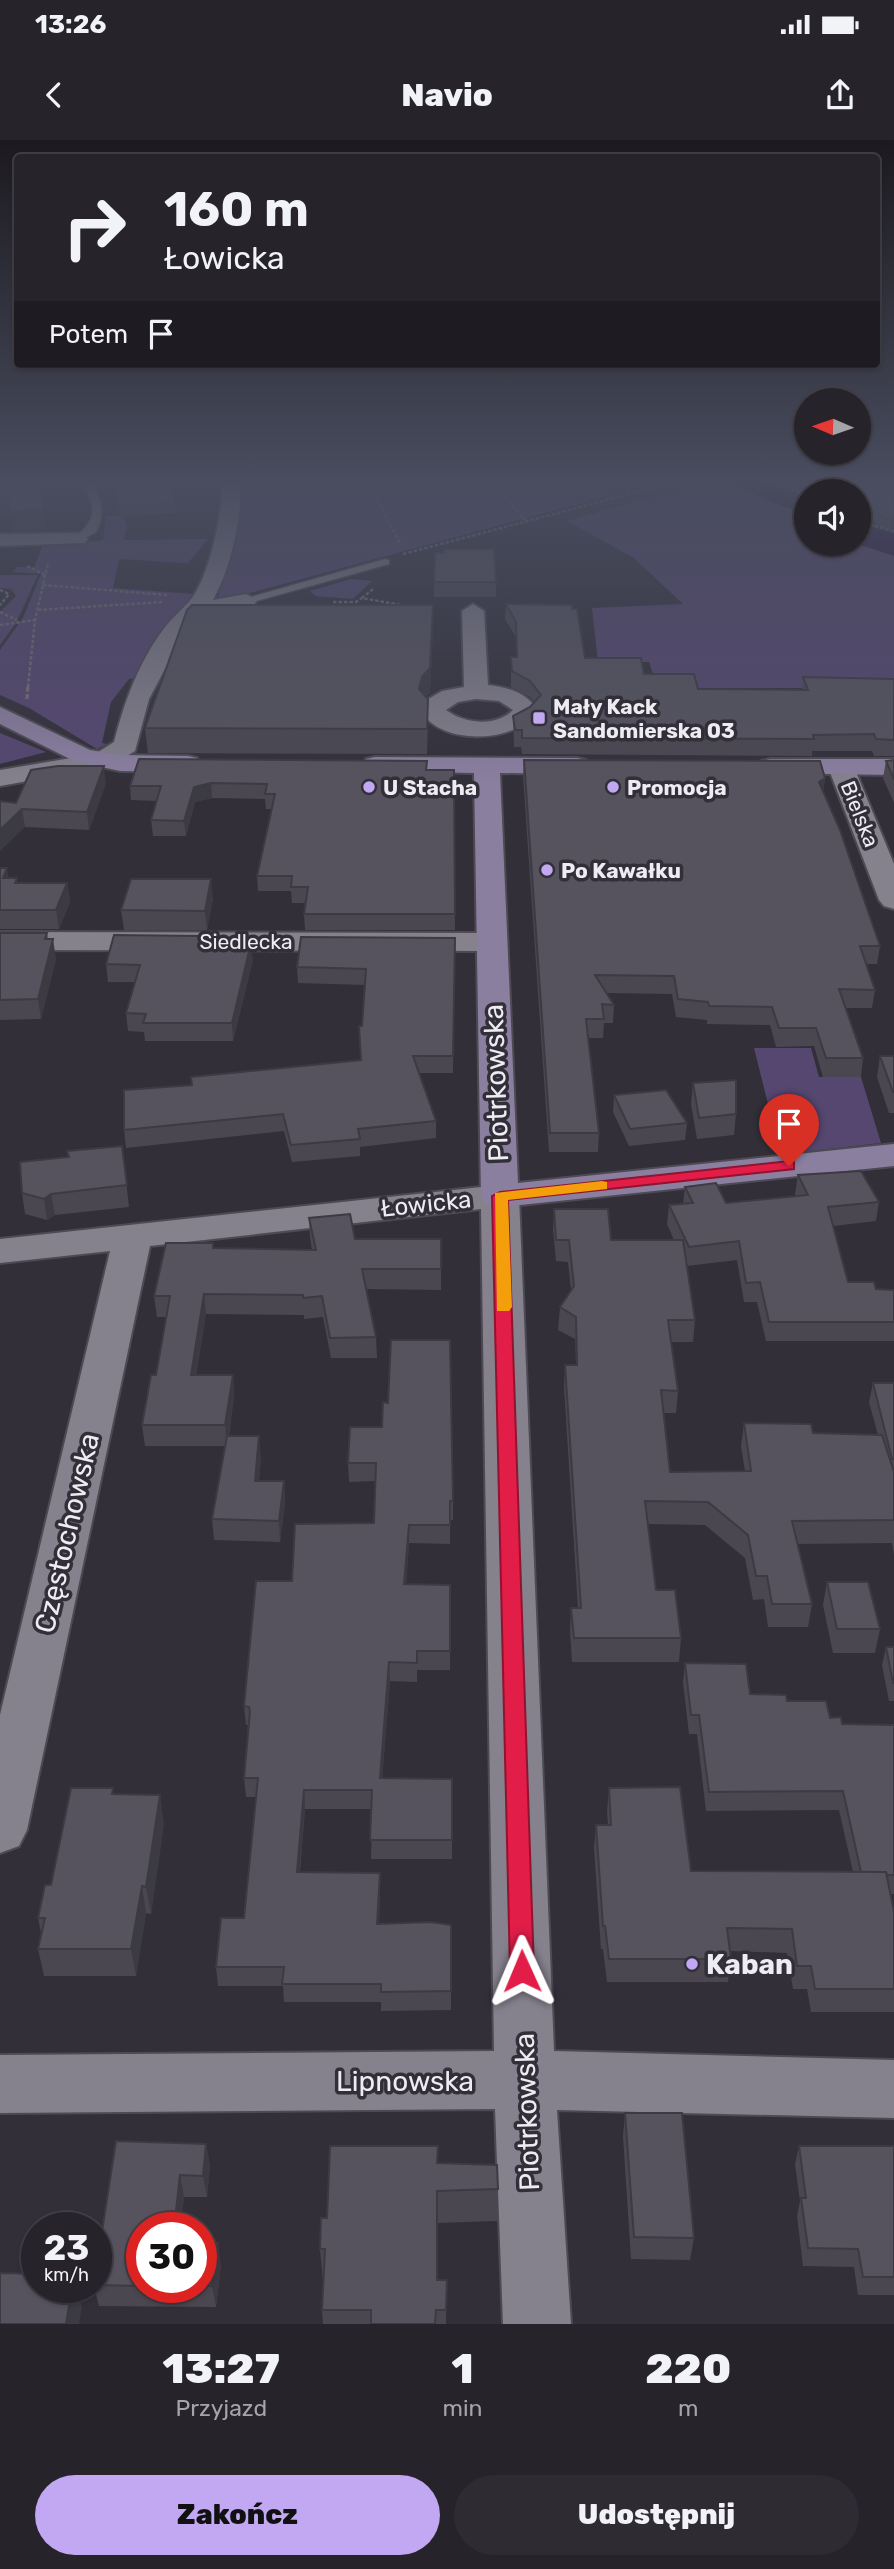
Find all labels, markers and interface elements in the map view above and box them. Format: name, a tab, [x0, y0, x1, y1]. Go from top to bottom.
text: 13:26	[35, 9, 106, 40]
icon: back	[35, 76, 73, 114]
text: Navio	[401, 76, 493, 114]
icon: share	[821, 76, 859, 114]
text: 160 m	[164, 180, 309, 238]
icon: right	[49, 182, 140, 273]
text: Łowicka	[164, 239, 285, 277]
icon: arrive	[142, 315, 180, 353]
text: Potem	[49, 319, 128, 350]
north arrow	[794, 388, 872, 466]
map controls	[794, 388, 871, 556]
button: sound	[794, 479, 871, 556]
place label: Mały Kack Sandomierska 03	[553, 694, 735, 743]
marker: Mały Kack Sandomierska 03	[531, 710, 547, 726]
place label: U Stacha	[383, 775, 477, 800]
place label: Promocja	[627, 775, 727, 800]
street label: Bielska	[836, 777, 884, 851]
marker: U Stacha	[361, 779, 377, 795]
marker: Promocja	[605, 779, 621, 795]
place label: Po Kawałku	[561, 858, 681, 883]
marker: Po Kawałku	[539, 862, 555, 878]
street label: Siedlecka	[199, 929, 293, 954]
street label: Piotrkowska	[477, 1004, 515, 1162]
pin	[759, 1094, 819, 1166]
icon: arrive	[770, 1105, 808, 1143]
street label: Łowicka	[379, 1185, 473, 1223]
street label: Częstochowska	[28, 1430, 106, 1636]
position arrow	[485, 1934, 559, 2008]
place label: Kaban	[706, 1948, 793, 1981]
marker: Kaban	[684, 1956, 700, 1972]
street label: Piotrkowska	[508, 2033, 546, 2191]
street label: Lipnowska	[336, 2065, 474, 2098]
speed limit sign: 30	[126, 2212, 217, 2303]
text: 23	[44, 2227, 89, 2269]
text: km/h	[44, 2264, 89, 2286]
text: 13:27	[163, 2344, 280, 2394]
text: 1	[451, 2344, 474, 2394]
text: 220	[645, 2344, 731, 2394]
text: Przyjazd	[175, 2394, 267, 2422]
text: min	[443, 2394, 483, 2422]
text: m	[678, 2394, 698, 2422]
button: Zakończ	[35, 2475, 440, 2555]
button: Udostępnij	[454, 2475, 859, 2555]

